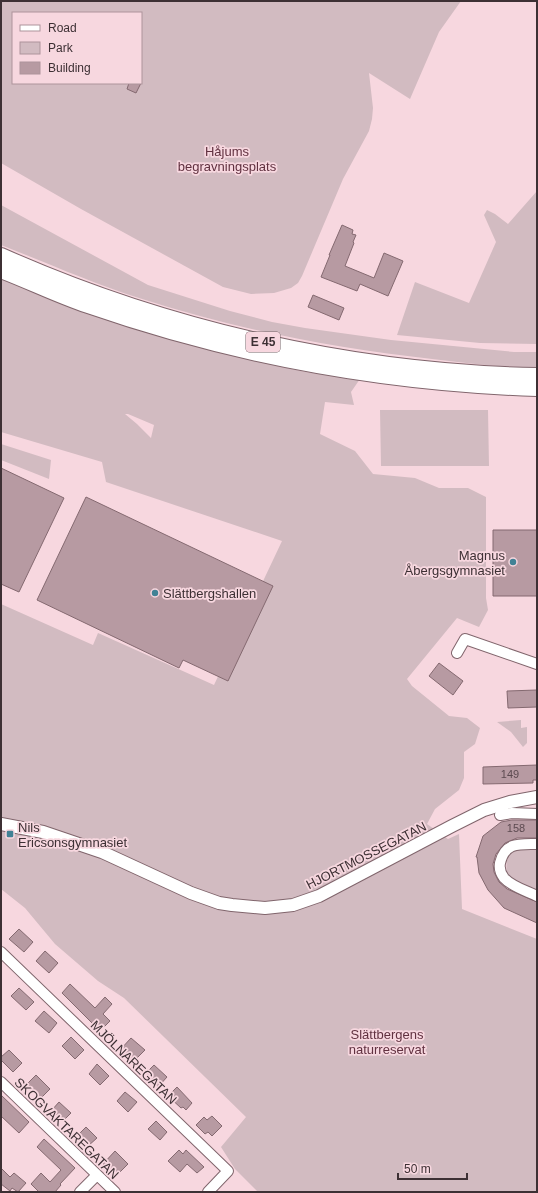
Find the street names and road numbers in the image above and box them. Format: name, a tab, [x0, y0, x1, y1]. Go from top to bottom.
road number: E 45	[246, 332, 280, 352]
street label: HJORTMOSSEGATAN	[304, 819, 429, 892]
street label: MJÖLNAREGATAN	[88, 1017, 180, 1107]
street label: SKOGVAKTAREGATAN	[11, 1075, 122, 1182]

